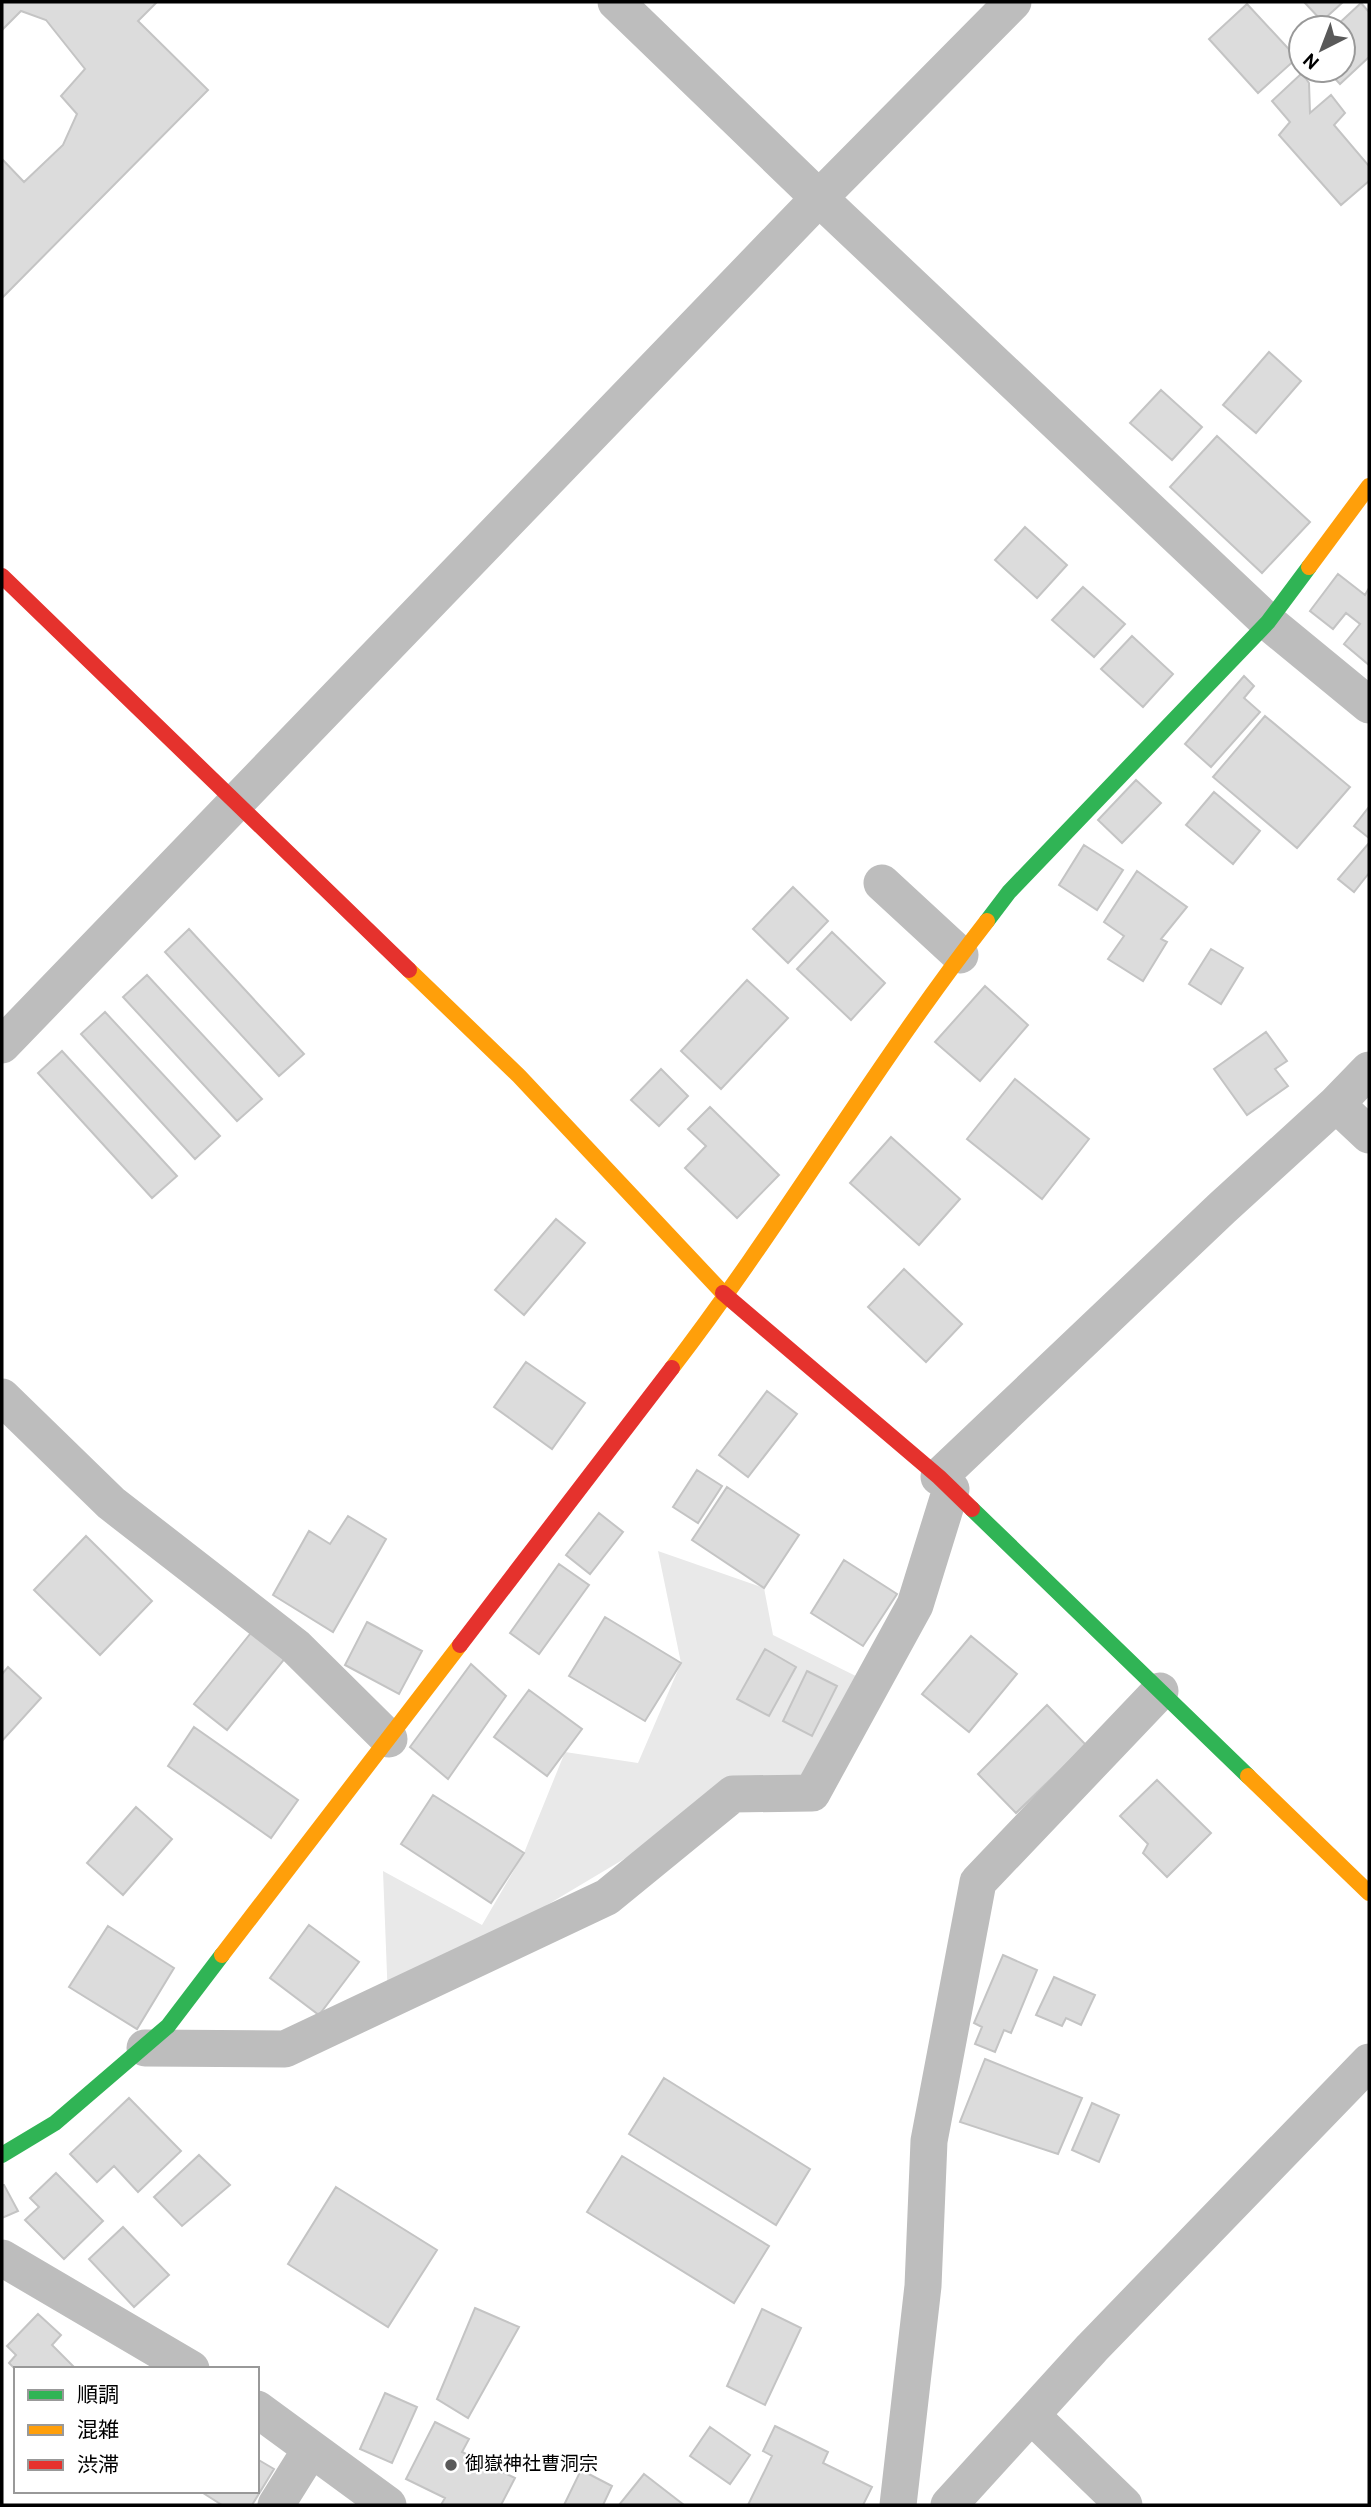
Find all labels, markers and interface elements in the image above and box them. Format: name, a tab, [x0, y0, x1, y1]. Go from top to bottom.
north arrow	[1287, 14, 1357, 84]
text: N	[1299, 47, 1325, 74]
legend	[14, 2367, 259, 2493]
text: 順調	[77, 2383, 119, 2410]
text: 混雑	[77, 2418, 119, 2445]
text: 渋滞	[77, 2453, 119, 2480]
place label: 御嶽神社曹洞宗	[465, 2453, 598, 2477]
marker: 御嶽神社曹洞宗	[443, 2457, 459, 2473]

